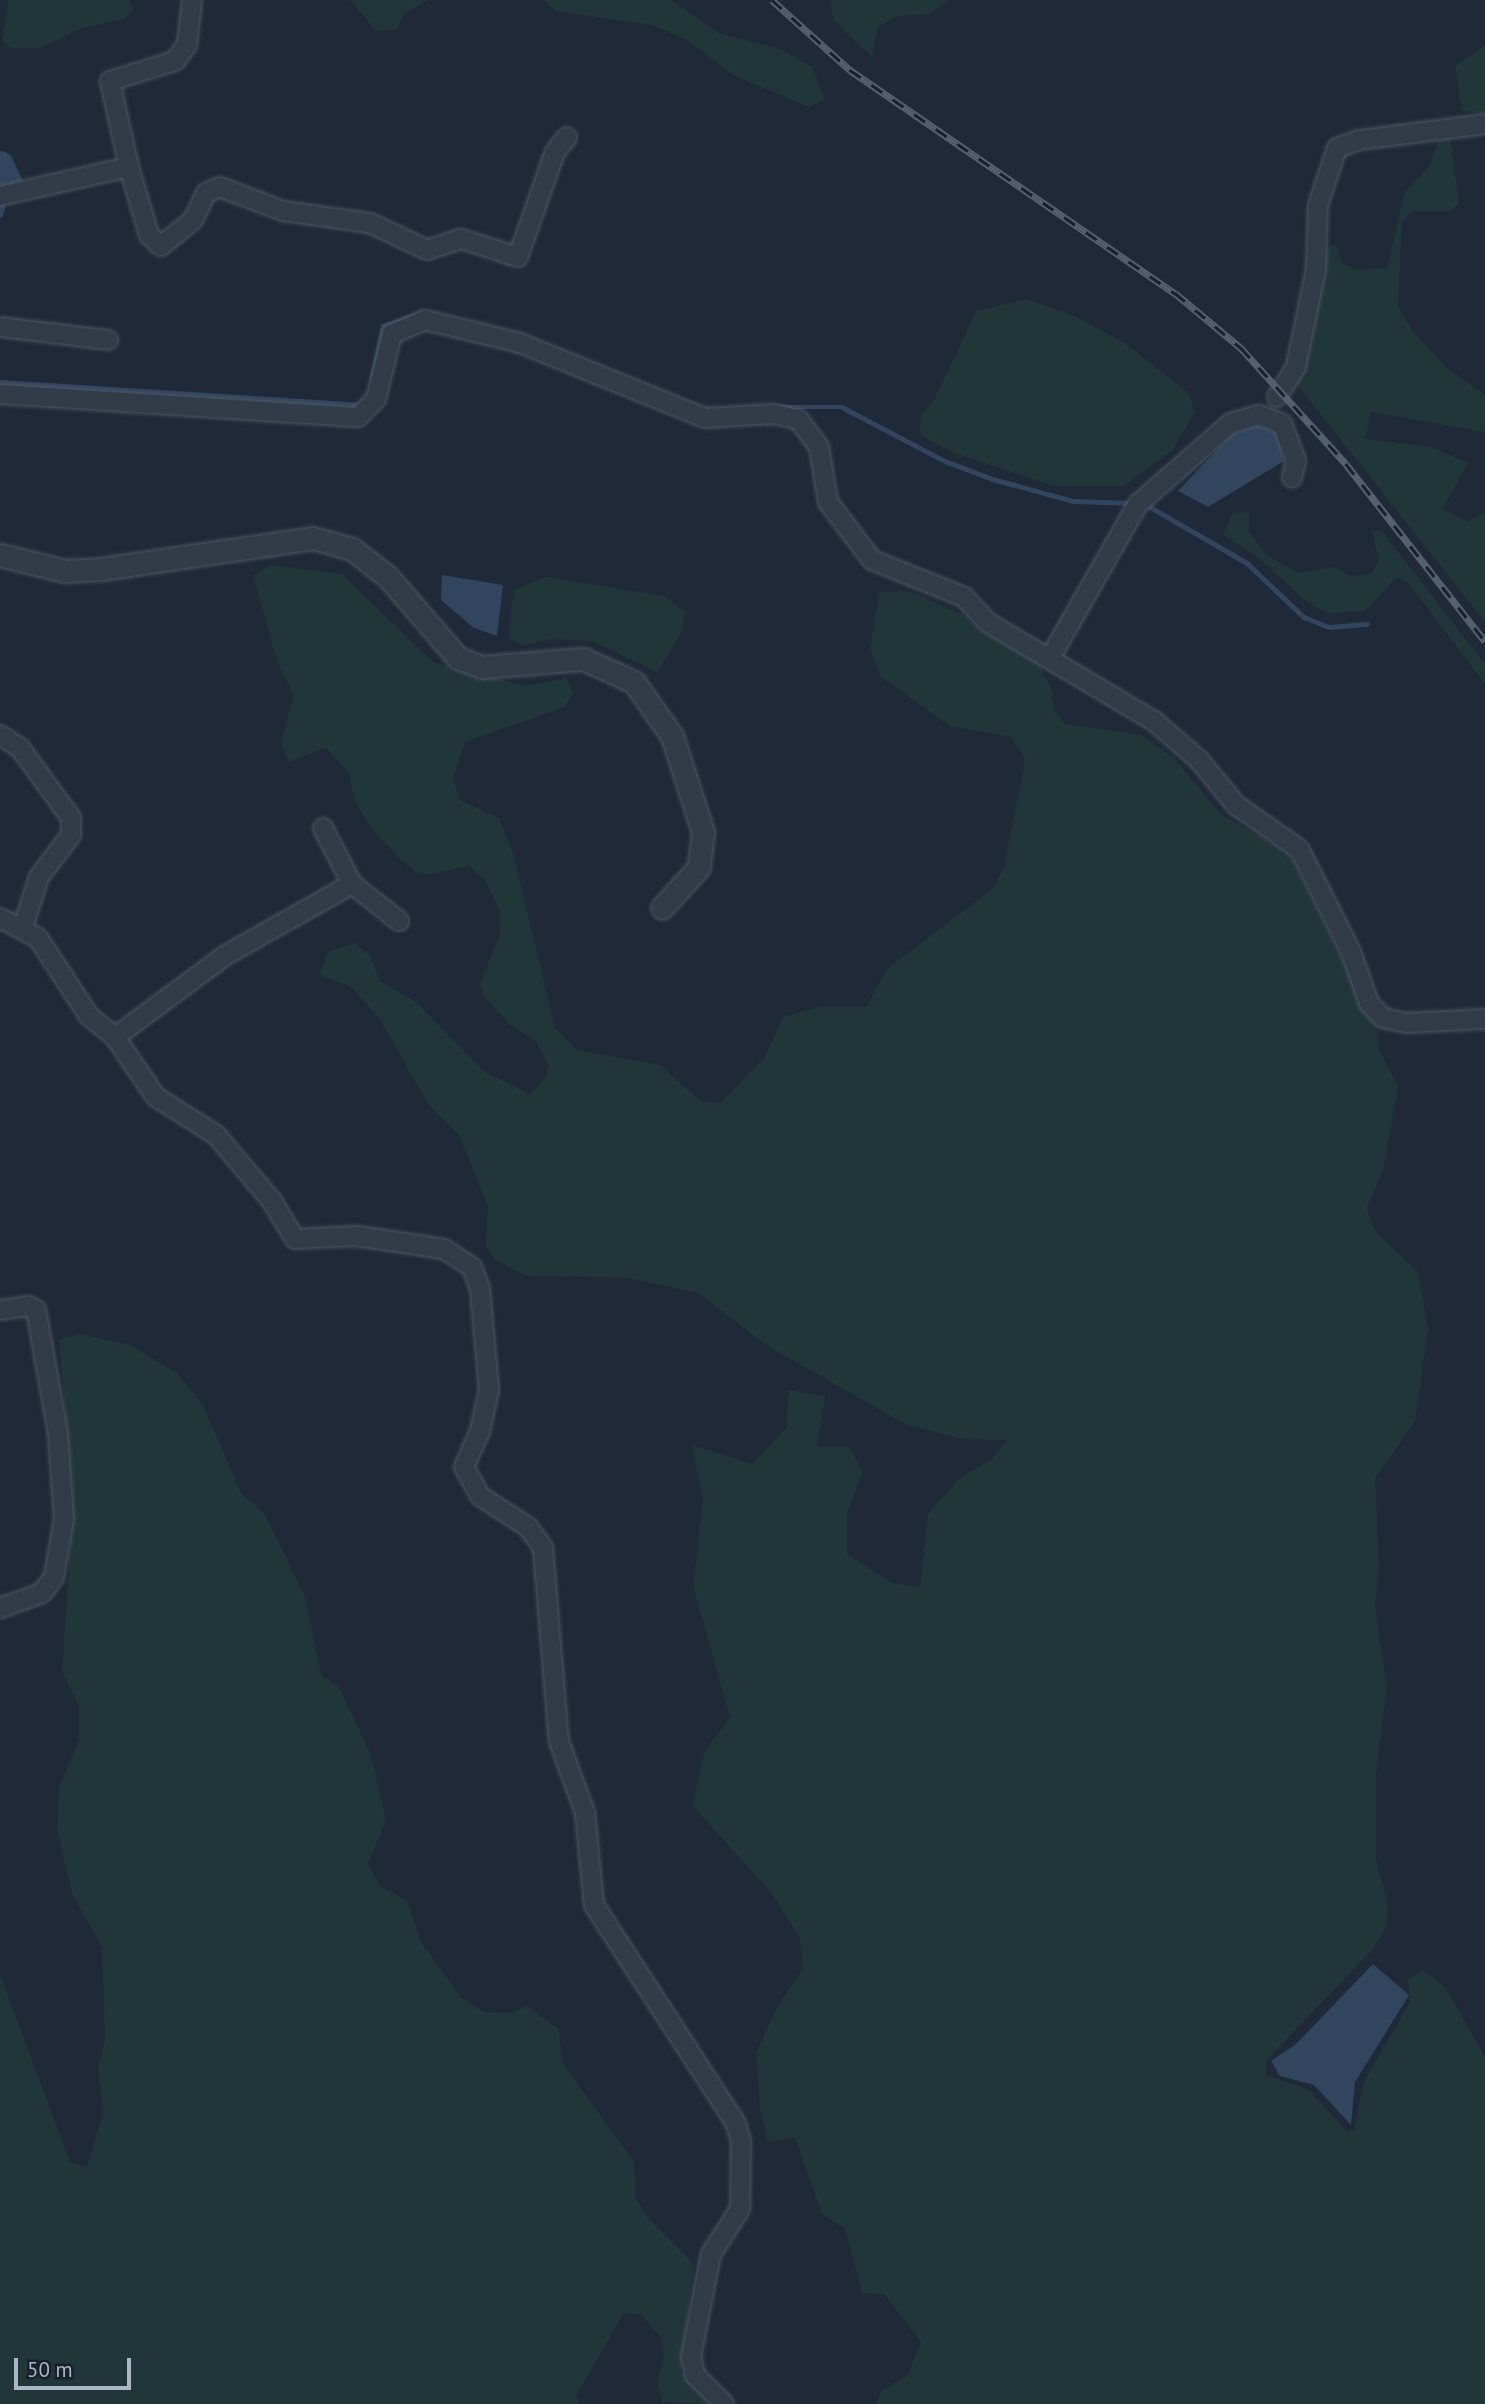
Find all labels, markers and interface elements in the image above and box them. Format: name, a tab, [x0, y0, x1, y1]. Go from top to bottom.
scale bar	[18, 2344, 135, 2388]
text: 50 m	[27, 2356, 73, 2383]

